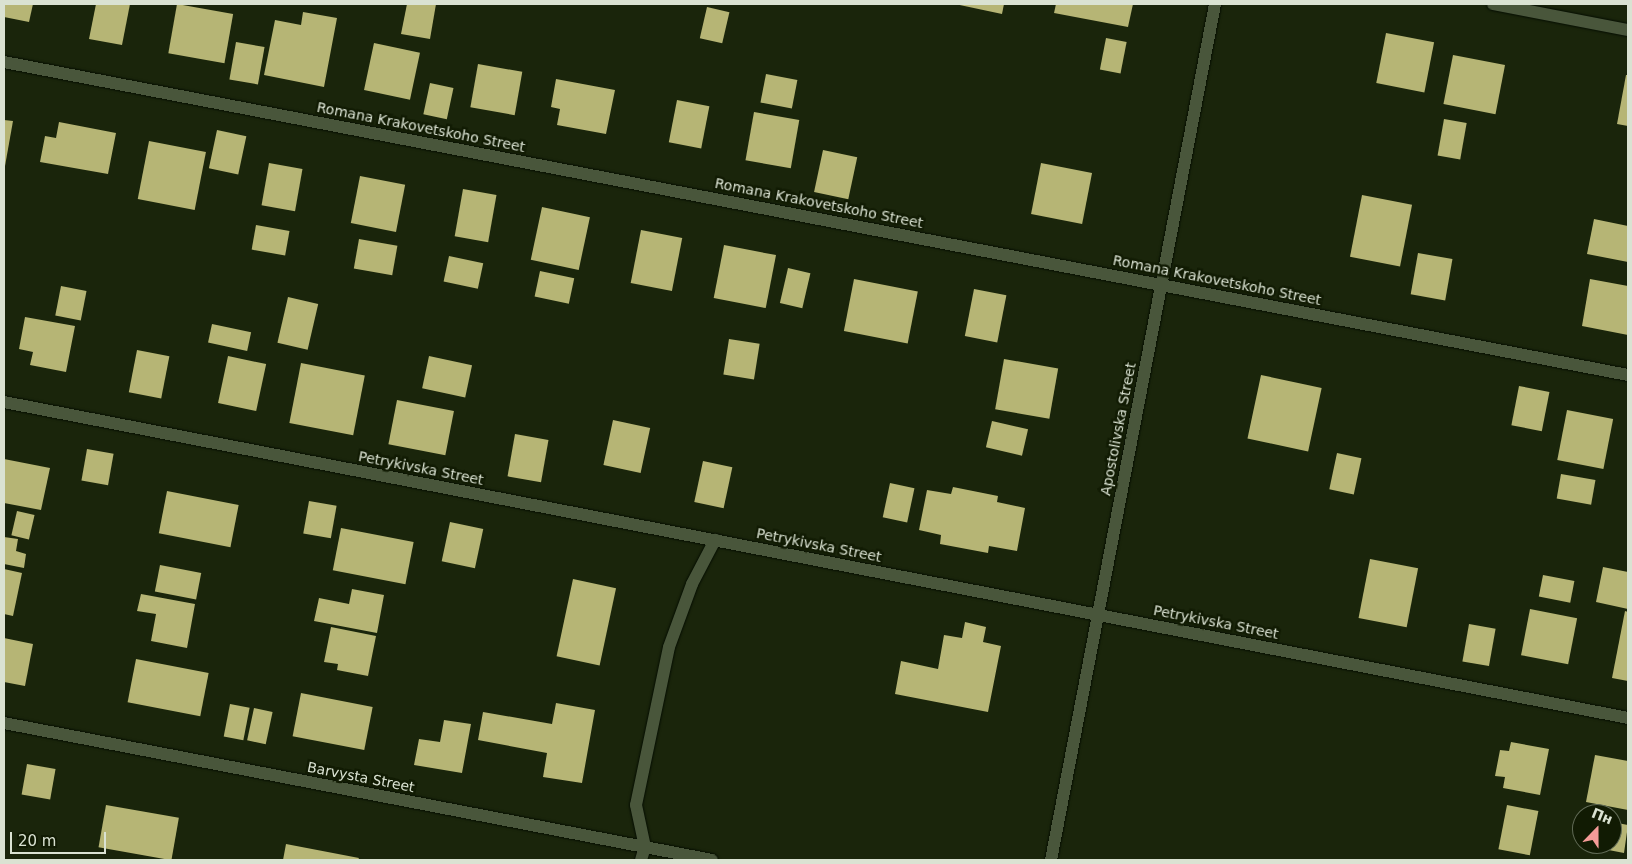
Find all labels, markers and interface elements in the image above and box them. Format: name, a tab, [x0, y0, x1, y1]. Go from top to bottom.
street label: Romana Krakovetskoho Street	[315, 99, 527, 155]
street label: Romana Krakovetskoho Street	[713, 175, 925, 231]
street label: Romana Krakovetskoho Street	[1111, 252, 1323, 308]
street label: Apostolivska Street	[1097, 361, 1139, 497]
street label: Petrykivska Street	[357, 448, 485, 488]
street label: Petrykivska Street	[755, 525, 883, 565]
street label: Petrykivska Street	[1152, 602, 1280, 642]
street label: Barvysta Street	[306, 758, 416, 796]
north arrow	[1572, 804, 1622, 854]
text: Пн	[1589, 805, 1615, 827]
scale bar	[12, 822, 109, 854]
text: 20 m	[18, 832, 56, 850]

